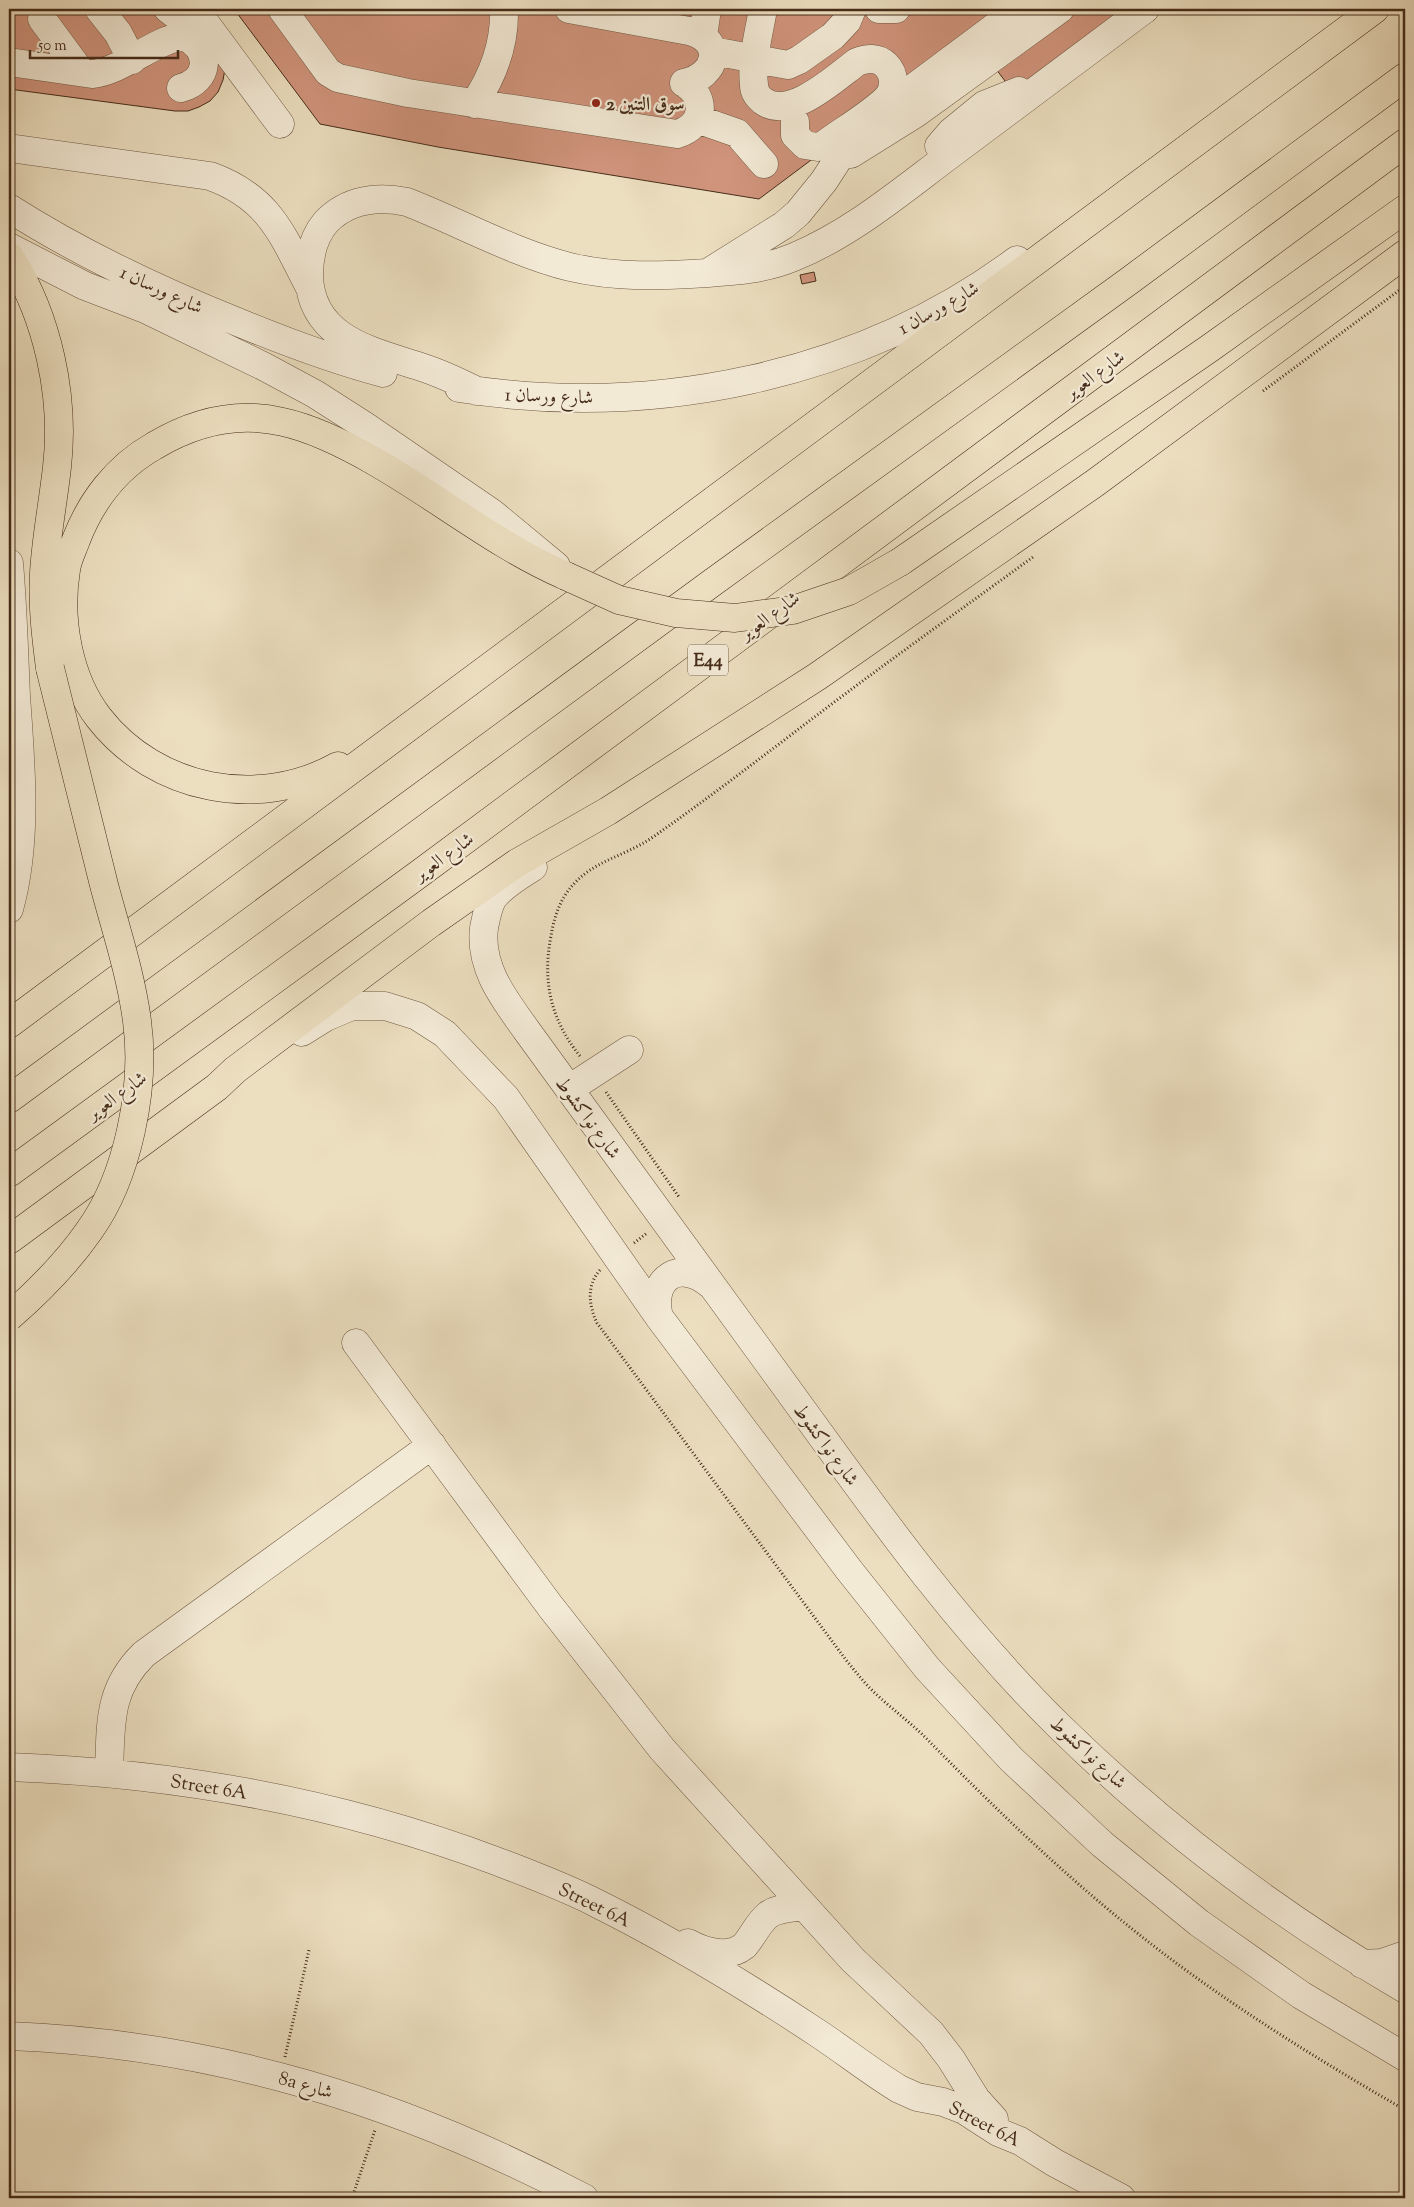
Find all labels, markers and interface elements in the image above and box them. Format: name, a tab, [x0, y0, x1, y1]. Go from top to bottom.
scale bar	[30, 28, 178, 60]
text: 50 m	[37, 36, 67, 57]
place label: سوق التنين 2	[606, 92, 685, 119]
marker: سوق التنين 2	[590, 97, 602, 109]
street label: شارع ورسان 1	[115, 260, 207, 322]
street label: شارع ورسان 1	[894, 276, 985, 343]
street label: شارع العوير	[1058, 345, 1131, 408]
street label: شارع ورسان 1	[504, 382, 594, 413]
street label: شارع العوير	[733, 586, 806, 649]
road number: E44	[688, 644, 728, 676]
street label: شارع العوير	[407, 827, 480, 890]
street label: شارع العوير	[80, 1066, 153, 1129]
street label: شارع نواكشوط	[548, 1072, 626, 1165]
street label: شارع نواكشوط	[786, 1399, 864, 1492]
street label: شارع نواكشوط	[1043, 1711, 1132, 1797]
street label: Street 6A	[168, 1769, 250, 1808]
street label: Street 6A	[553, 1877, 635, 1936]
street label: 8a شارع	[275, 2066, 336, 2107]
street label: Street 6A	[943, 2096, 1025, 2155]

